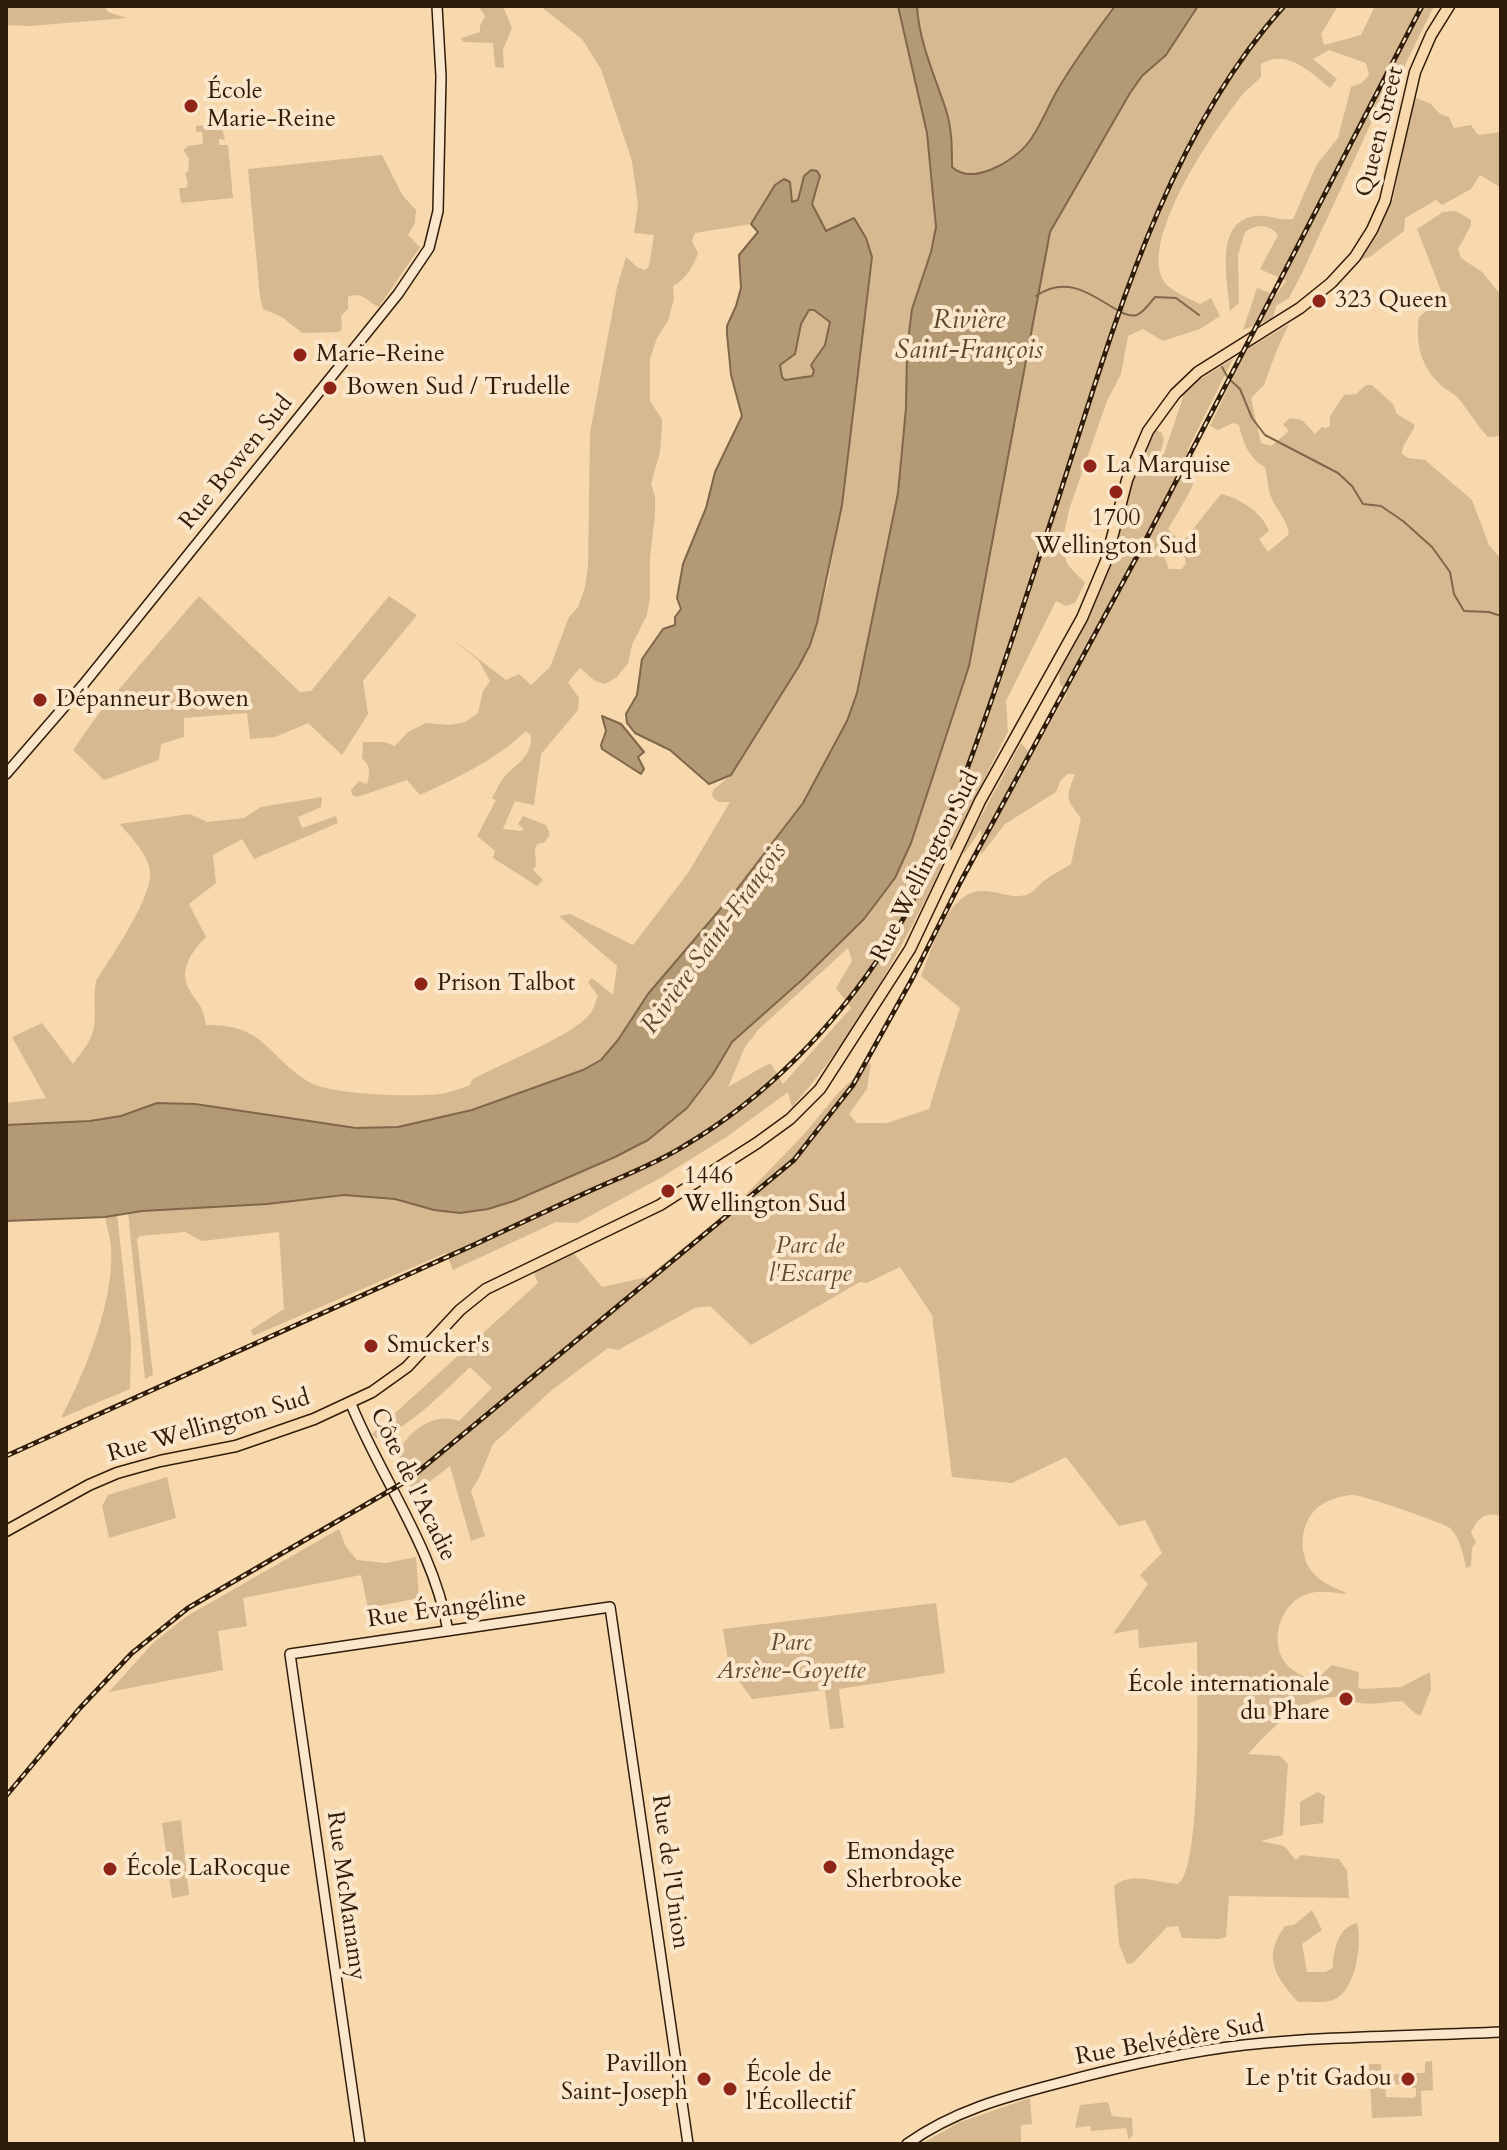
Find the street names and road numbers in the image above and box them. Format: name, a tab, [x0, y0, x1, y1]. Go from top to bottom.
street label: Queen Street	[1351, 64, 1411, 200]
street label: Rue Bowen Sud	[174, 390, 300, 536]
street label: Rue Wellington Sud	[866, 767, 986, 967]
street label: Rue Wellington Sud	[104, 1384, 314, 1470]
street label: Côte de l'Acadie	[363, 1404, 461, 1566]
street label: Rue Évangéline	[366, 1585, 528, 1635]
street label: Rue de l'Union	[644, 1793, 694, 1951]
street label: Rue McManamy	[319, 1809, 371, 1983]
street label: Rue Belvédère Sud	[1073, 2011, 1267, 2073]

